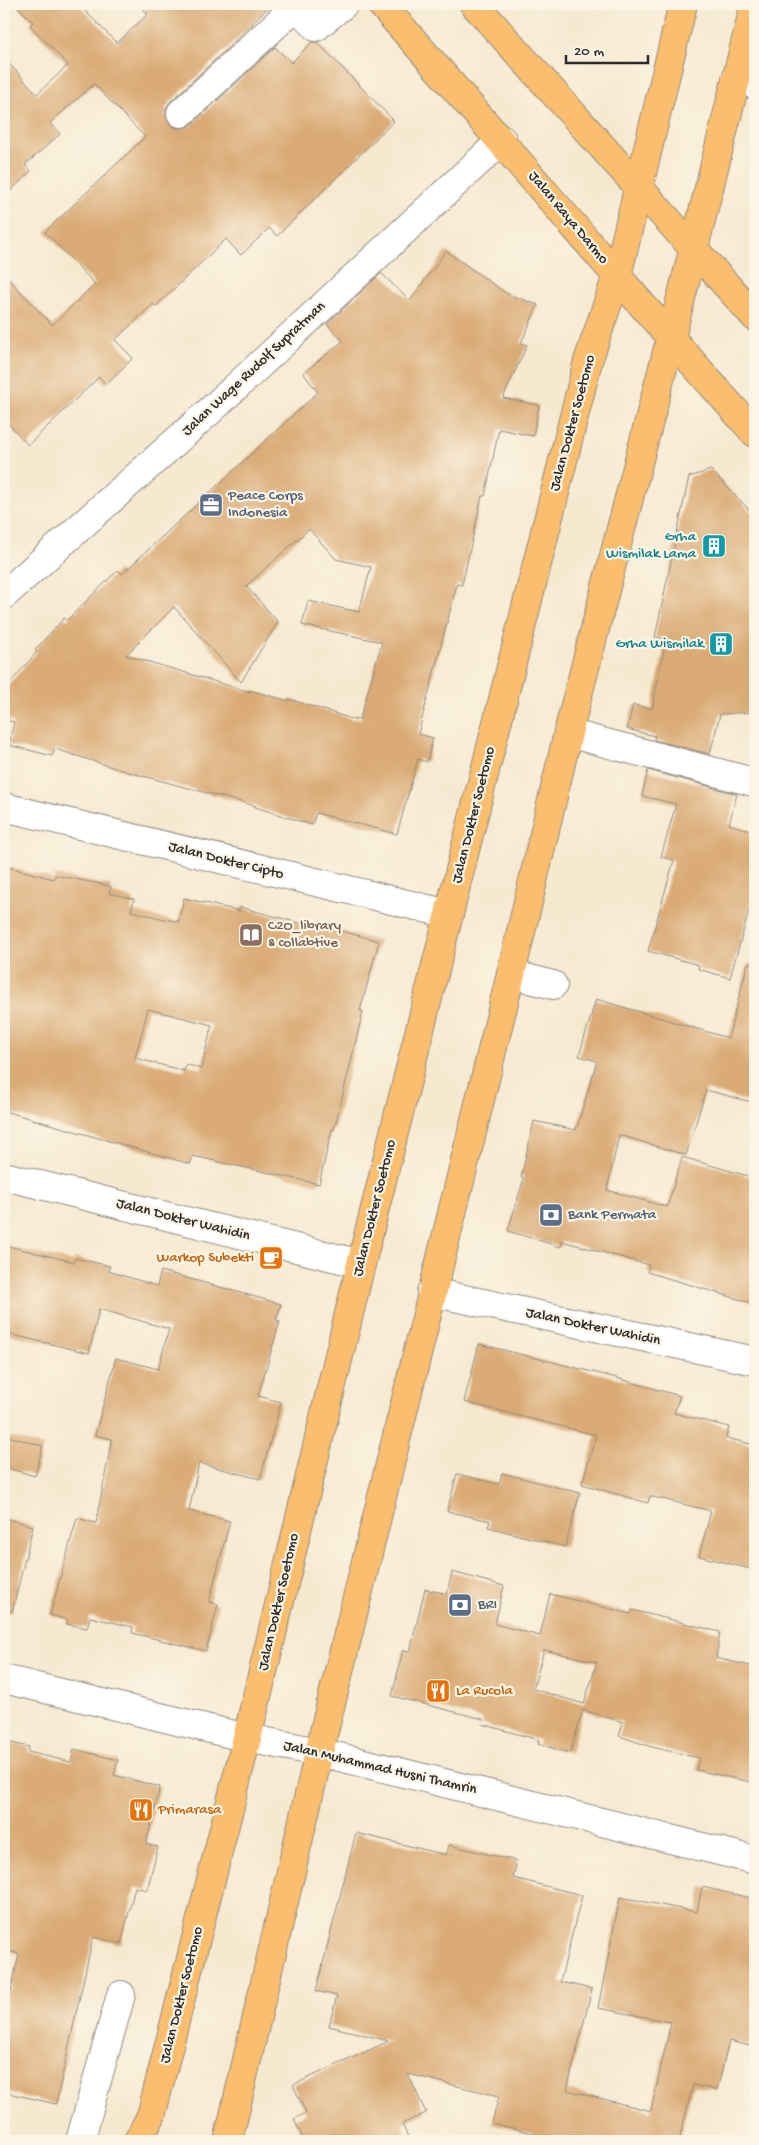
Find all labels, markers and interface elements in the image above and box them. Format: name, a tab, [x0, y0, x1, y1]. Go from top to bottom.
scale bar	[566, 32, 649, 64]
text: 20 m	[574, 43, 604, 61]
street label: Jalan Raya Darmo	[524, 168, 612, 268]
street label: Jalan Wage Rudolf Supratman	[179, 298, 329, 440]
street label: Jalan Dokter Soetomo	[546, 353, 600, 493]
place label: Peace Corps Indonesia	[227, 487, 303, 522]
office icon: Peace Corps Indonesia	[198, 492, 224, 518]
place label: Grha Wismilak Lama	[606, 528, 697, 563]
building icon: Grha Wismilak Lama	[701, 533, 727, 559]
building icon: Grha Wismilak	[708, 631, 734, 657]
place label: Grha Wismilak	[616, 635, 705, 653]
street label: Jalan Dokter Soetomo	[448, 745, 500, 885]
street label: Jalan Dokter Cipto	[166, 838, 286, 884]
place label: C2O_library & collabtive	[268, 917, 342, 952]
library icon: C2O_library & collabtive	[238, 922, 264, 948]
street label: Jalan Dokter Soetomo	[349, 1138, 401, 1278]
street label: Jalan Dokter Wahidin	[114, 1195, 252, 1245]
bank icon: Bank Permata	[538, 1202, 564, 1228]
place label: Bank Permata	[567, 1206, 657, 1224]
cafe icon: Warkop Subekti	[258, 1245, 284, 1271]
place label: Warkop Subekti	[156, 1249, 254, 1267]
street label: Jalan Dokter Wahidin	[524, 1304, 662, 1350]
street label: Jalan Dokter Soetomo	[254, 1531, 304, 1672]
bank icon: BRI	[447, 1592, 473, 1618]
place label: BRI	[477, 1596, 497, 1614]
restaurant icon: La Rucola	[425, 1678, 451, 1704]
place label: La Rucola	[456, 1682, 513, 1700]
street label: Jalan Muhammad Husni Thamrin	[282, 1737, 478, 1799]
restaurant icon: Primarasa	[128, 1797, 154, 1823]
place label: Primarasa	[157, 1801, 222, 1819]
street label: Jalan Dokter Soetomo	[156, 1925, 208, 2065]

